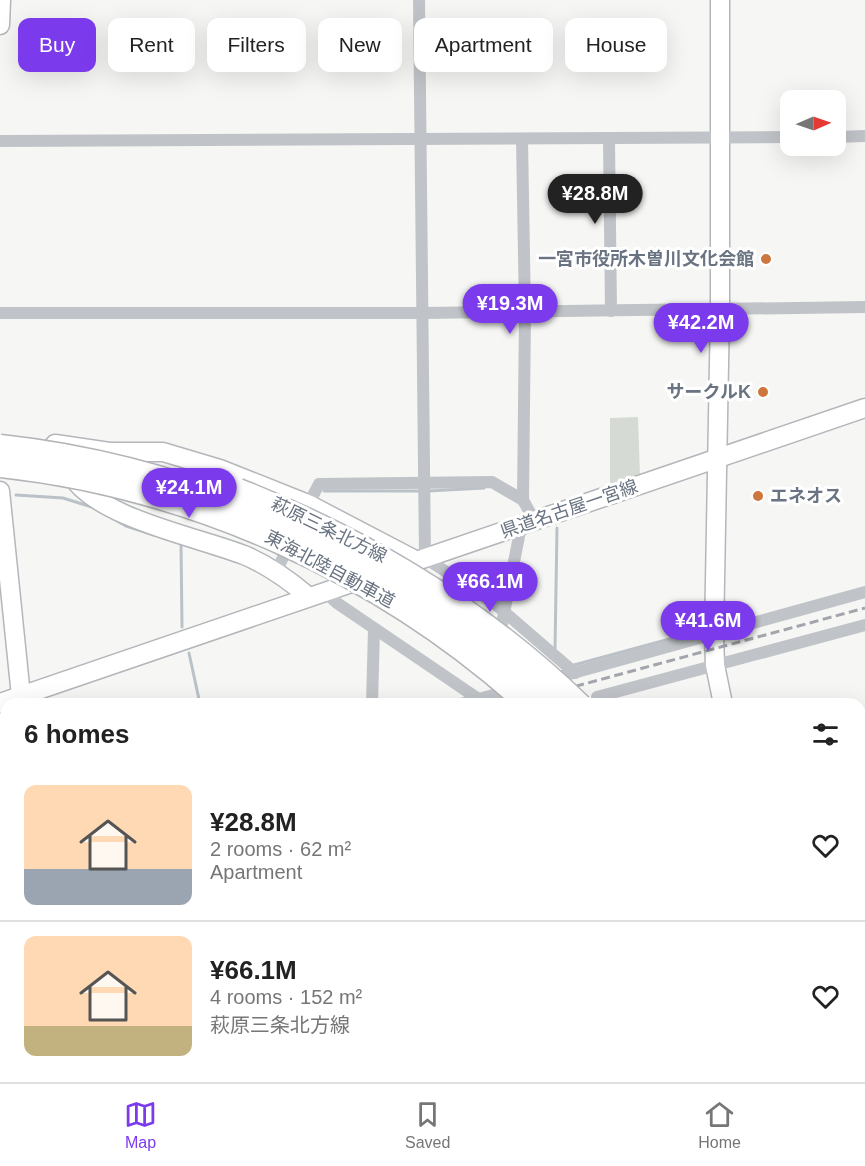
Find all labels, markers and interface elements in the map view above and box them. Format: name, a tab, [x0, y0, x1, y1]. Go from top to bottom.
chip: Buy	[18, 18, 96, 72]
chip: Rent	[108, 18, 195, 72]
chip: Filters	[207, 18, 306, 72]
chip: New	[318, 18, 402, 72]
chip: Apartment	[414, 18, 553, 72]
chip: House	[565, 18, 667, 72]
north arrow	[780, 90, 846, 156]
map controls	[780, 90, 846, 156]
pin: ¥28.8M	[546, 174, 644, 225]
text: ¥28.8M	[562, 182, 628, 204]
place label: 一宮市役所木曽川文化会館	[538, 249, 754, 269]
marker: 一宮市役所木曽川文化会館	[759, 252, 773, 266]
pin: ¥19.3M	[461, 284, 559, 335]
text: ¥19.3M	[477, 292, 543, 314]
pin: ¥42.2M	[652, 303, 750, 354]
text: ¥42.2M	[668, 311, 734, 333]
place label: サークルK	[667, 382, 751, 402]
marker: サークルK	[756, 385, 770, 399]
pin: ¥24.1M	[140, 468, 238, 519]
text: ¥24.1M	[156, 476, 222, 498]
street label: 県道名古屋一宮線	[498, 476, 640, 542]
place label: エネオス	[770, 486, 842, 506]
marker: エネオス	[751, 489, 765, 503]
street label: 萩原三条北方線	[268, 493, 390, 567]
street label: 東海北陸自動車道	[262, 526, 398, 612]
pin: ¥66.1M	[441, 562, 539, 613]
text: ¥66.1M	[457, 570, 523, 592]
pin: ¥41.6M	[659, 601, 757, 652]
text: ¥41.6M	[675, 609, 741, 631]
icon: filters	[809, 718, 842, 751]
text: 6 homes	[24, 719, 130, 749]
text: ¥28.8M	[210, 807, 297, 837]
icon: home	[72, 809, 144, 881]
icon: heart	[809, 829, 842, 862]
text: 2 rooms · 62 m²	[210, 838, 351, 860]
text: Apartment	[210, 861, 302, 883]
text: ¥66.1M	[210, 955, 297, 985]
icon: home	[72, 960, 144, 1032]
icon: heart	[809, 980, 842, 1013]
text: 4 rooms · 152 m²	[210, 986, 362, 1008]
text: 萩原三条北方線	[210, 1014, 350, 1036]
tab: Map	[124, 1098, 157, 1152]
tab: Saved	[405, 1098, 450, 1152]
tab: Home	[698, 1098, 741, 1152]

